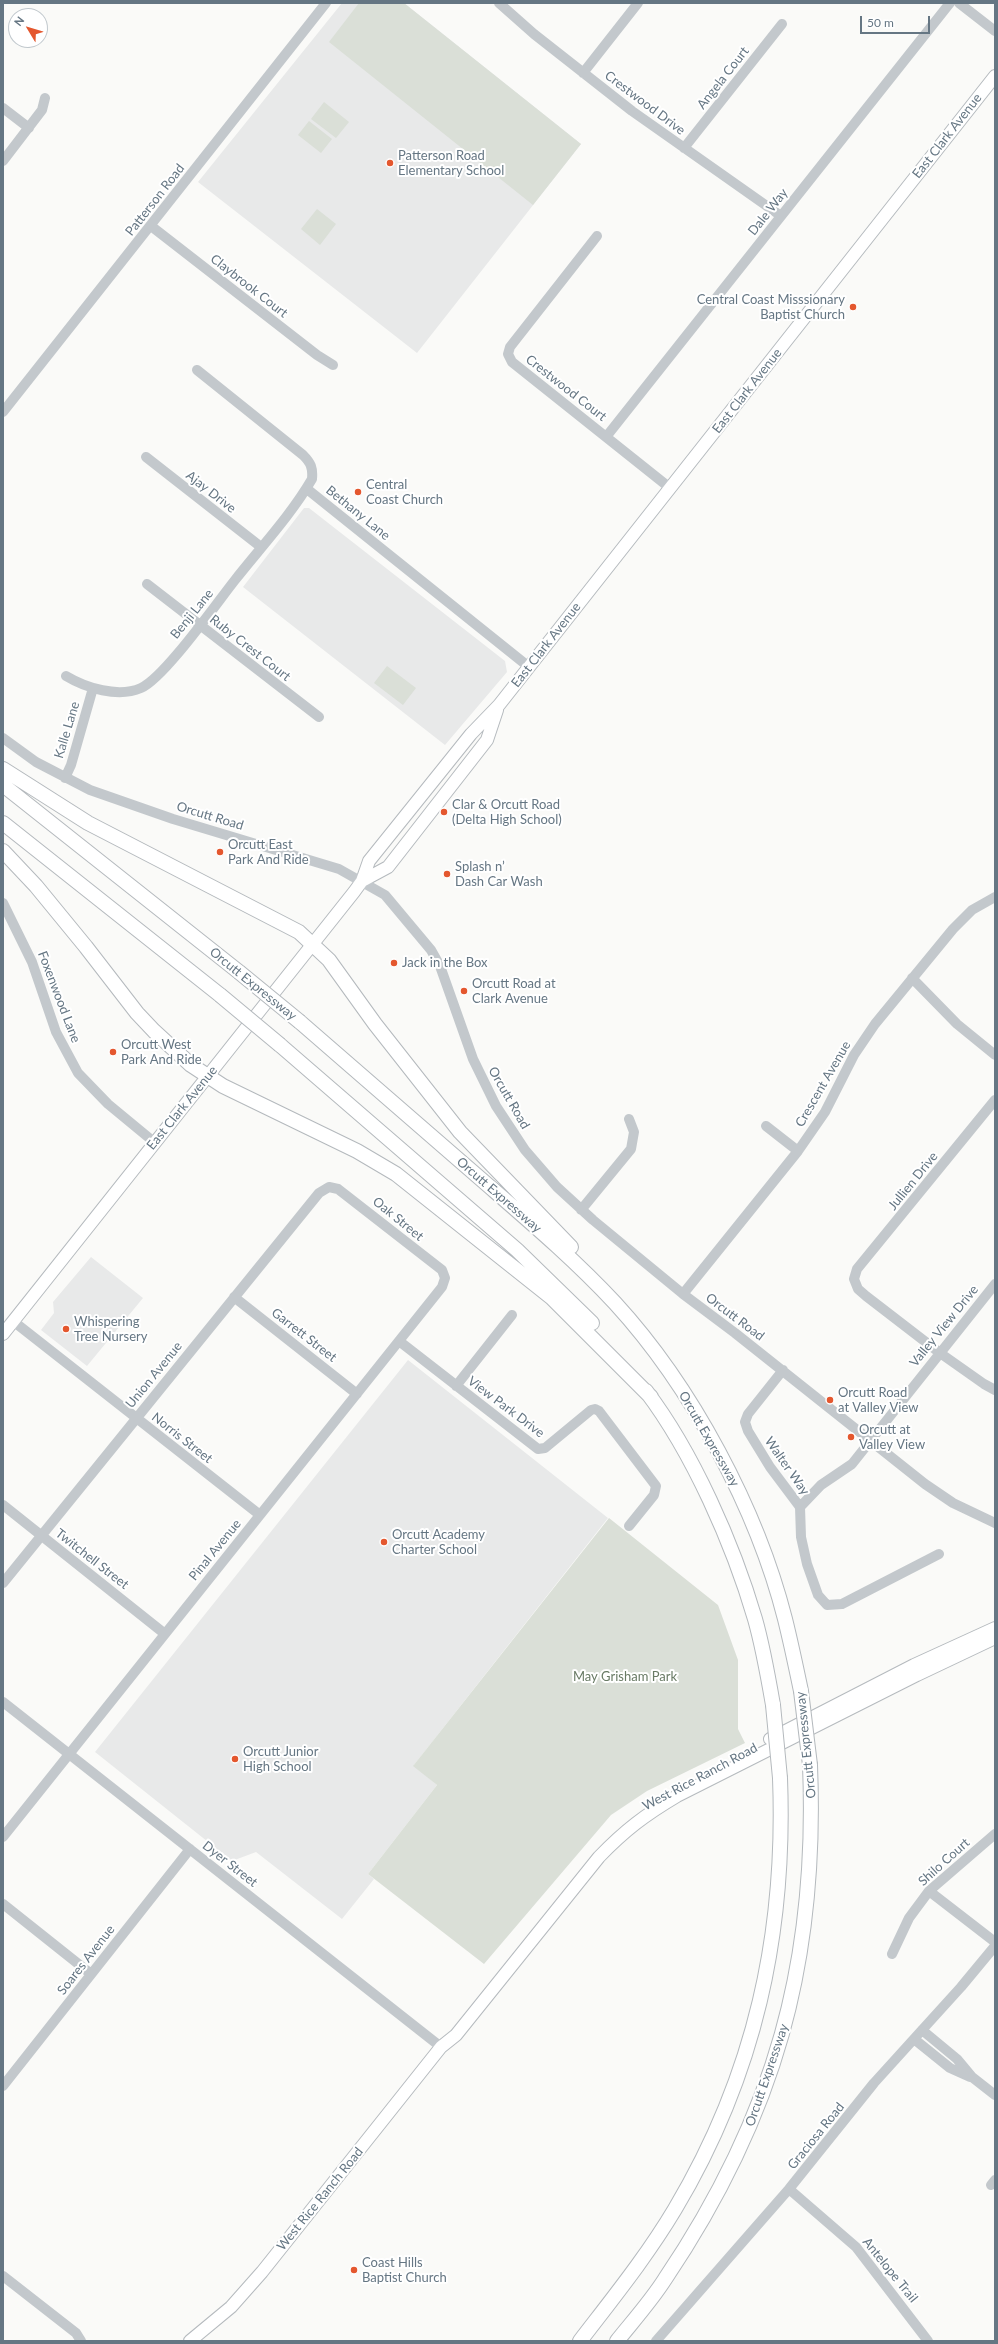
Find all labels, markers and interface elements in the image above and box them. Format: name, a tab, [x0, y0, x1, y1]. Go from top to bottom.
north arrow	[8, 8, 48, 48]
scale bar	[862, 8, 932, 34]
text: N	[11, 14, 27, 28]
text: 50 m	[867, 15, 894, 30]
street label: Angela Court	[694, 44, 752, 112]
street label: Crestwood Drive	[602, 68, 688, 138]
street label: East Clark Avenue	[909, 90, 985, 182]
place label: Patterson Road Elementary School	[398, 148, 504, 179]
marker: Patterson Road Elementary School	[385, 158, 395, 168]
street label: Patterson Road	[122, 161, 188, 239]
street label: Dale Way	[745, 185, 791, 239]
street label: Claybrook Court	[207, 251, 291, 321]
place label: Central Coast Misssionary Baptist Church	[697, 292, 845, 323]
marker: Central Coast Misssionary Baptist Church	[848, 302, 858, 312]
street label: East Clark Avenue	[709, 345, 785, 437]
street label: Crestwood Court	[522, 352, 610, 424]
street label: Ajay Drive	[183, 468, 239, 516]
place label: Central Coast Church	[366, 477, 443, 508]
street label: Bethany Lane	[323, 482, 393, 544]
marker: Central Coast Church	[353, 487, 363, 497]
street label: Benji Lane	[167, 586, 217, 642]
street label: East Clark Avenue	[508, 599, 584, 691]
street label: Ruby Crest Court	[206, 612, 294, 684]
street label: Kalle Lane	[51, 700, 83, 760]
place label: Clar & Orcutt Road (Delta High School)	[452, 797, 562, 828]
street label: Orcutt Road	[175, 798, 245, 834]
marker: Clar & Orcutt Road (Delta High School)	[439, 807, 449, 817]
place label: Orcutt East Park And Ride	[228, 837, 309, 868]
marker: Orcutt East Park And Ride	[215, 847, 225, 857]
place label: Splash n’ Dash Car Wash	[455, 859, 543, 890]
marker: Splash n’ Dash Car Wash	[442, 869, 452, 879]
street label: Orcutt Expressway	[206, 944, 300, 1024]
street label: Foxenwood Lane	[34, 949, 84, 1045]
place label: Jack in the Box	[402, 955, 488, 971]
marker: Jack in the Box	[389, 958, 399, 968]
place label: Orcutt Road at Clark Avenue	[472, 976, 556, 1007]
marker: Orcutt Road at Clark Avenue	[459, 986, 469, 996]
place label: Orcutt West Park And Ride	[121, 1037, 202, 1068]
street label: Crescent Avenue	[792, 1038, 854, 1130]
marker: Orcutt West Park And Ride	[108, 1047, 118, 1057]
street label: East Clark Avenue	[143, 1063, 221, 1153]
street label: Orcutt Road	[485, 1064, 533, 1132]
street label: Jullien Drive	[885, 1149, 941, 1213]
street label: Orcutt Expressway	[453, 1154, 545, 1236]
street label: Oak Street	[369, 1194, 427, 1244]
street label: Valley View Drive	[906, 1282, 982, 1370]
street label: Orcutt Road	[703, 1290, 767, 1344]
street label: Garrett Street	[268, 1305, 340, 1365]
place label: Whispering Tree Nursery	[74, 1314, 147, 1345]
marker: Whispering Tree Nursery	[61, 1324, 71, 1334]
street label: Union Avenue	[123, 1339, 185, 1411]
street label: View Park Drive	[465, 1373, 547, 1441]
place label: Orcutt Road at Valley View	[838, 1385, 918, 1416]
street label: Orcutt Expressway	[675, 1389, 743, 1489]
marker: Orcutt Road at Valley View	[825, 1395, 835, 1405]
street label: Norris Street	[148, 1409, 216, 1467]
place label: Orcutt at Valley View	[859, 1422, 925, 1453]
marker: Orcutt at Valley View	[846, 1432, 856, 1442]
street label: Walter Way	[761, 1434, 813, 1498]
street label: Pinal Avenue	[186, 1516, 244, 1584]
street label: Twitchell Street	[52, 1526, 132, 1592]
place label: Orcutt Academy Charter School	[392, 1527, 485, 1558]
marker: Orcutt Academy Charter School	[379, 1537, 389, 1547]
park label: May Grisham Park	[573, 1669, 677, 1685]
street label: Orcutt Expressway	[793, 1691, 819, 1799]
street label: West Rice Ranch Road	[640, 1740, 760, 1814]
place label: Orcutt Junior High School	[243, 1744, 318, 1775]
marker: Orcutt Junior High School	[230, 1754, 240, 1764]
street label: Shilo Court	[915, 1835, 973, 1889]
street label: Dyer Street	[199, 1838, 261, 1890]
street label: Soares Avenue	[54, 1922, 118, 1998]
street label: Orcutt Expressway	[742, 2022, 792, 2128]
street label: Graciosa Road	[784, 2099, 848, 2173]
street label: West Rice Ranch Road	[274, 2144, 366, 2254]
street label: Antelope Trail	[859, 2234, 921, 2306]
place label: Coast Hills Baptist Church	[362, 2255, 447, 2286]
marker: Coast Hills Baptist Church	[349, 2265, 359, 2275]

